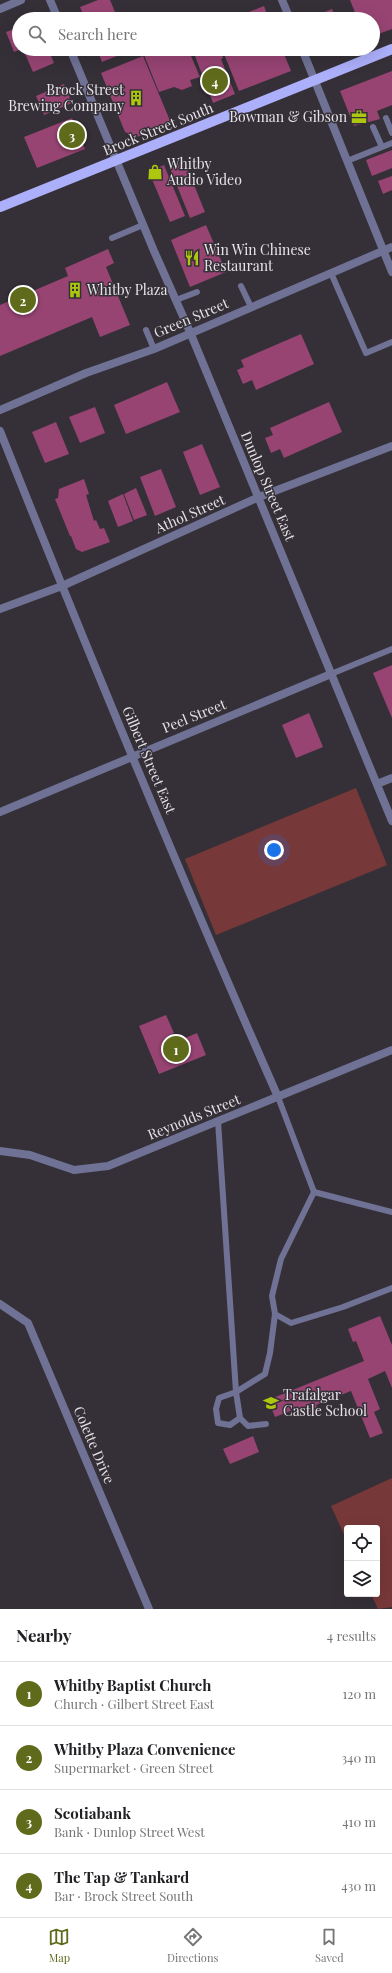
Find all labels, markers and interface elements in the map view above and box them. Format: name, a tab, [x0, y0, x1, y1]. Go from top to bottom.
search box	[12, 12, 380, 56]
icon: search	[26, 23, 48, 45]
text: Search here	[58, 24, 137, 44]
pin: 4	[202, 66, 228, 96]
place label: Brock Street Brewing Company	[8, 80, 125, 115]
building icon: Brock Street Brewing Company	[127, 89, 145, 107]
street label: Brock Street South	[100, 97, 217, 159]
place label: Bowman & Gibson	[229, 107, 348, 126]
office icon: Bowman & Gibson	[350, 108, 368, 126]
pin: 3	[59, 120, 85, 150]
place label: Whitby Audio Video	[166, 154, 242, 189]
shop icon: Whitby Audio Video	[146, 163, 164, 181]
place label: Win Win Chinese Restaurant	[203, 240, 311, 275]
restaurant icon: Win Win Chinese Restaurant	[183, 249, 201, 267]
place label: Whitby Plaza	[86, 280, 167, 299]
building icon: Whitby Plaza	[66, 281, 84, 299]
pin: 2	[10, 285, 36, 315]
street label: Green Street	[151, 293, 232, 342]
street label: Dunlop Street East	[237, 428, 301, 544]
street label: Athol Street	[151, 489, 229, 538]
street label: Peel Street	[159, 694, 230, 737]
street label: Gilbert Street East	[118, 703, 181, 817]
your location	[264, 840, 284, 860]
pin: 1	[163, 1034, 189, 1064]
street label: Reynolds Street	[145, 1089, 244, 1144]
place label: Trafalgar Castle School	[283, 1385, 367, 1420]
school or university icon: Trafalgar Castle School	[262, 1394, 280, 1412]
street label: Colette Drive	[70, 1403, 119, 1486]
map controls	[344, 1525, 380, 1597]
button: locate	[344, 1525, 380, 1561]
button: layers	[344, 1561, 380, 1597]
text: Nearby	[16, 1624, 71, 1646]
text: 4 results	[327, 1627, 376, 1644]
text: Whitby Baptist Church	[54, 1675, 211, 1695]
text: 1	[27, 1685, 31, 1702]
text: 120 m	[342, 1685, 376, 1702]
text: Church · Gilbert Street East	[54, 1695, 214, 1712]
text: Whitby Plaza Convenience	[54, 1739, 236, 1759]
text: 2	[26, 1749, 32, 1766]
text: 340 m	[341, 1749, 376, 1766]
text: Supermarket · Green Street	[54, 1759, 213, 1776]
text: Scotiabank	[54, 1803, 131, 1823]
text: 3	[26, 1813, 32, 1830]
text: 410 m	[342, 1813, 376, 1830]
text: Bank · Dunlop Street West	[54, 1823, 205, 1840]
text: The Tap & Tankard	[54, 1867, 189, 1887]
text: 4	[26, 1877, 32, 1894]
text: 430 m	[341, 1877, 376, 1894]
text: Bar · Brock Street South	[54, 1887, 193, 1904]
tab: Map	[48, 1926, 70, 1965]
tab: Directions	[167, 1926, 218, 1965]
tab: Saved	[315, 1926, 344, 1965]

